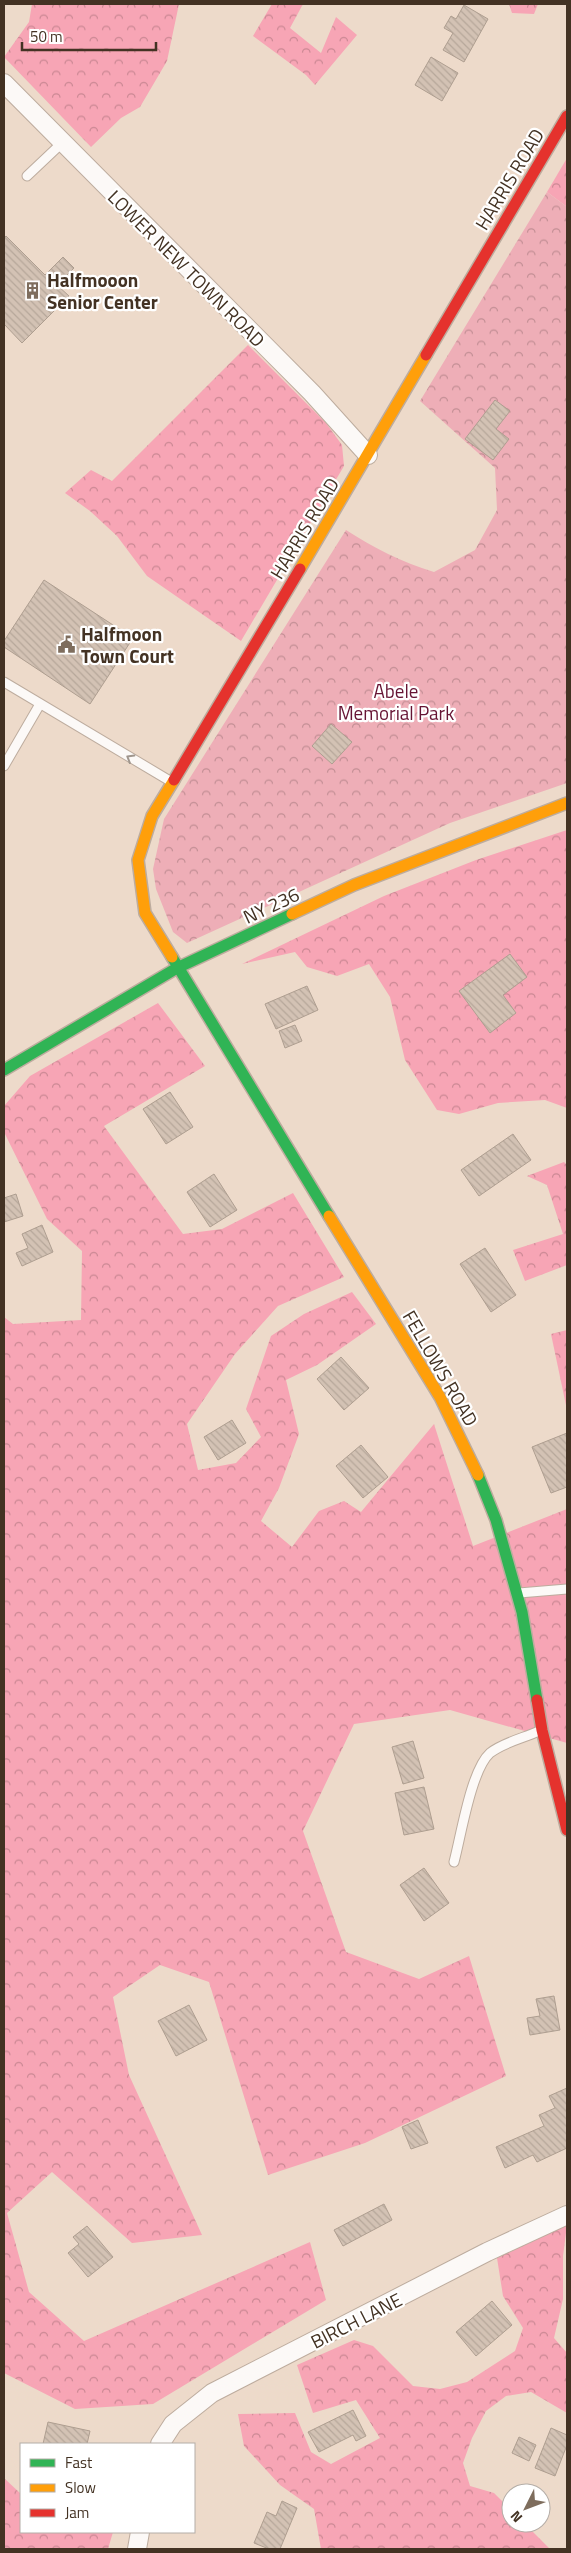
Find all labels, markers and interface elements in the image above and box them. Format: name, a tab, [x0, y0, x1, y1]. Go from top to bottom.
scale bar	[22, 20, 156, 52]
text: 50 m	[30, 25, 63, 48]
street label: HARRIS ROAD	[467, 123, 551, 235]
street label: LOWER NEW TOWN ROAD	[102, 183, 272, 353]
place label: Halfmooon Senior Center	[47, 265, 158, 316]
building icon: Halfmooon Senior Center	[23, 280, 43, 300]
street label: HARRIS ROAD	[262, 472, 346, 584]
place label: Halfmoon Town Court	[81, 619, 174, 670]
public building icon: Halfmoon Town Court	[57, 634, 77, 654]
park label: Abele Memorial Park	[338, 676, 454, 727]
one-way arrow	[127, 754, 136, 764]
street label: NY 236	[238, 879, 304, 931]
street label: FELLOWS ROAD	[396, 1305, 486, 1431]
street label: BIRCH LANE	[305, 2285, 407, 2355]
legend	[20, 2443, 195, 2533]
text: Fast	[65, 2451, 93, 2474]
text: Slow	[65, 2476, 96, 2499]
north arrow	[501, 2483, 551, 2533]
text: Jam	[65, 2501, 89, 2524]
text: N	[505, 2506, 527, 2528]

